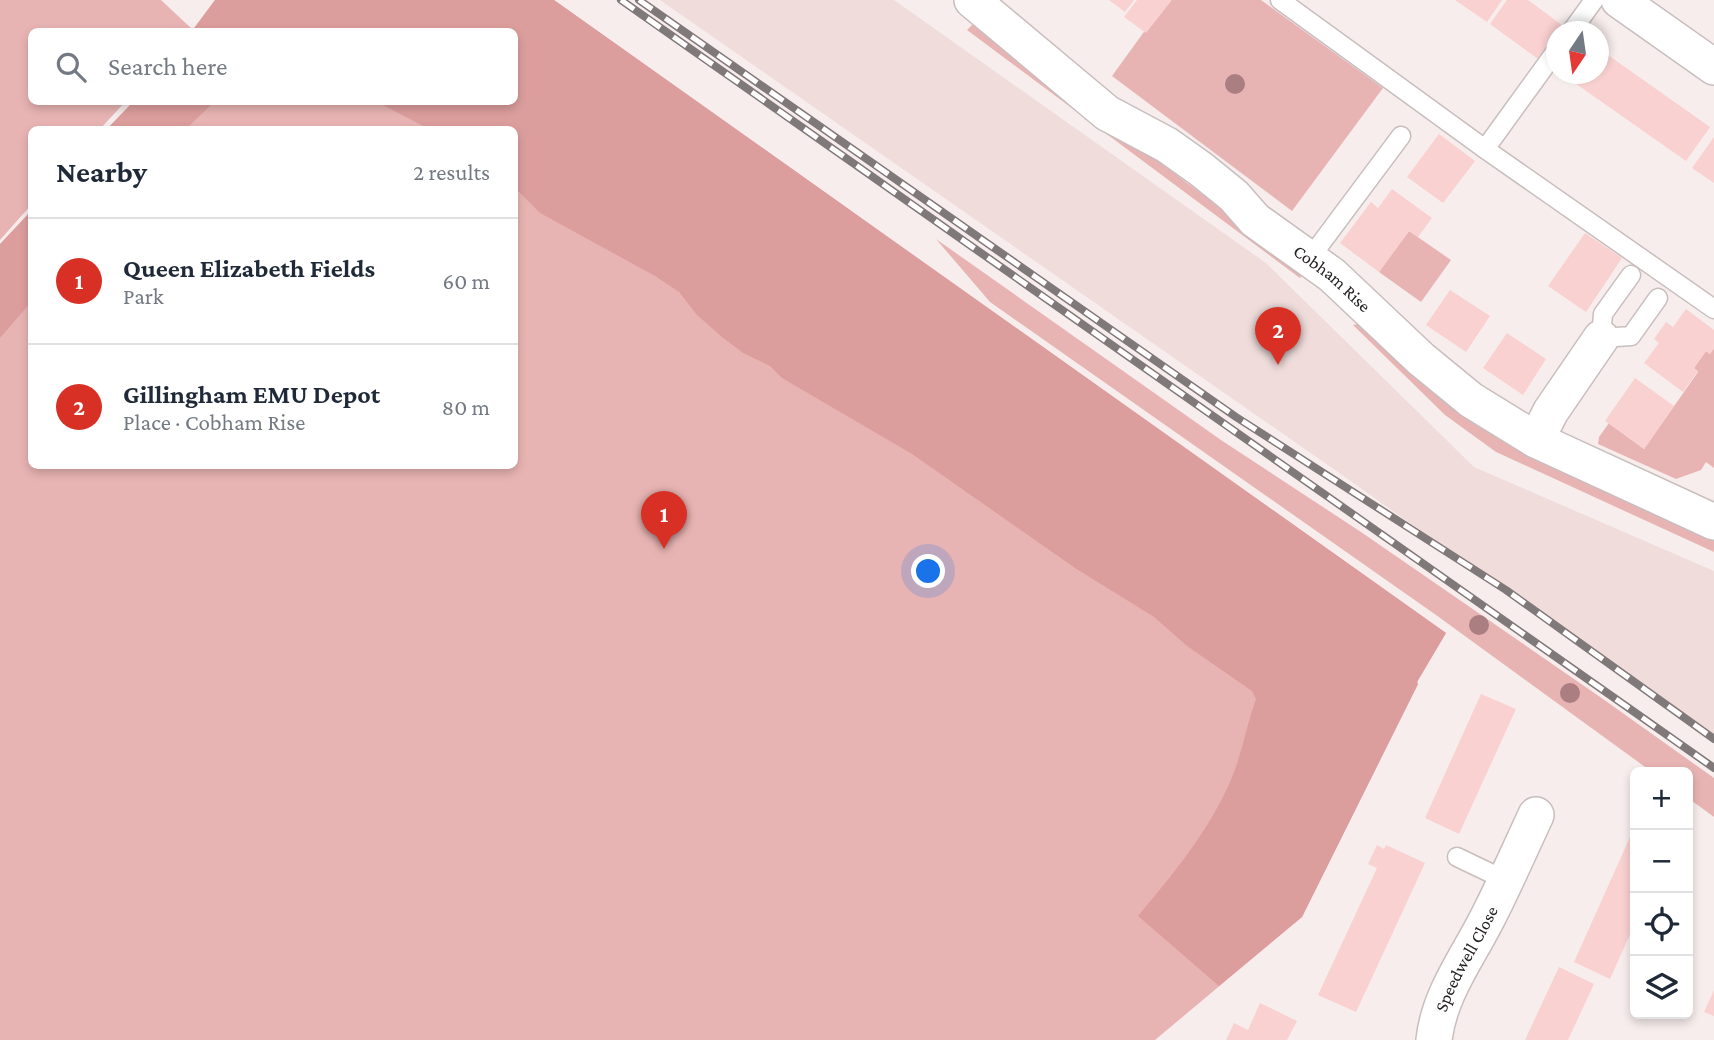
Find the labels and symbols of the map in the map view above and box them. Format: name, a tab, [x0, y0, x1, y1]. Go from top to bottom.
north arrow	[1546, 21, 1609, 84]
street label: Cobham Rise	[1290, 241, 1375, 316]
pin: 2	[1255, 307, 1301, 365]
pin: 1	[641, 491, 687, 549]
your location	[911, 554, 945, 588]
street label: Speedwell Close	[1431, 903, 1502, 1014]

